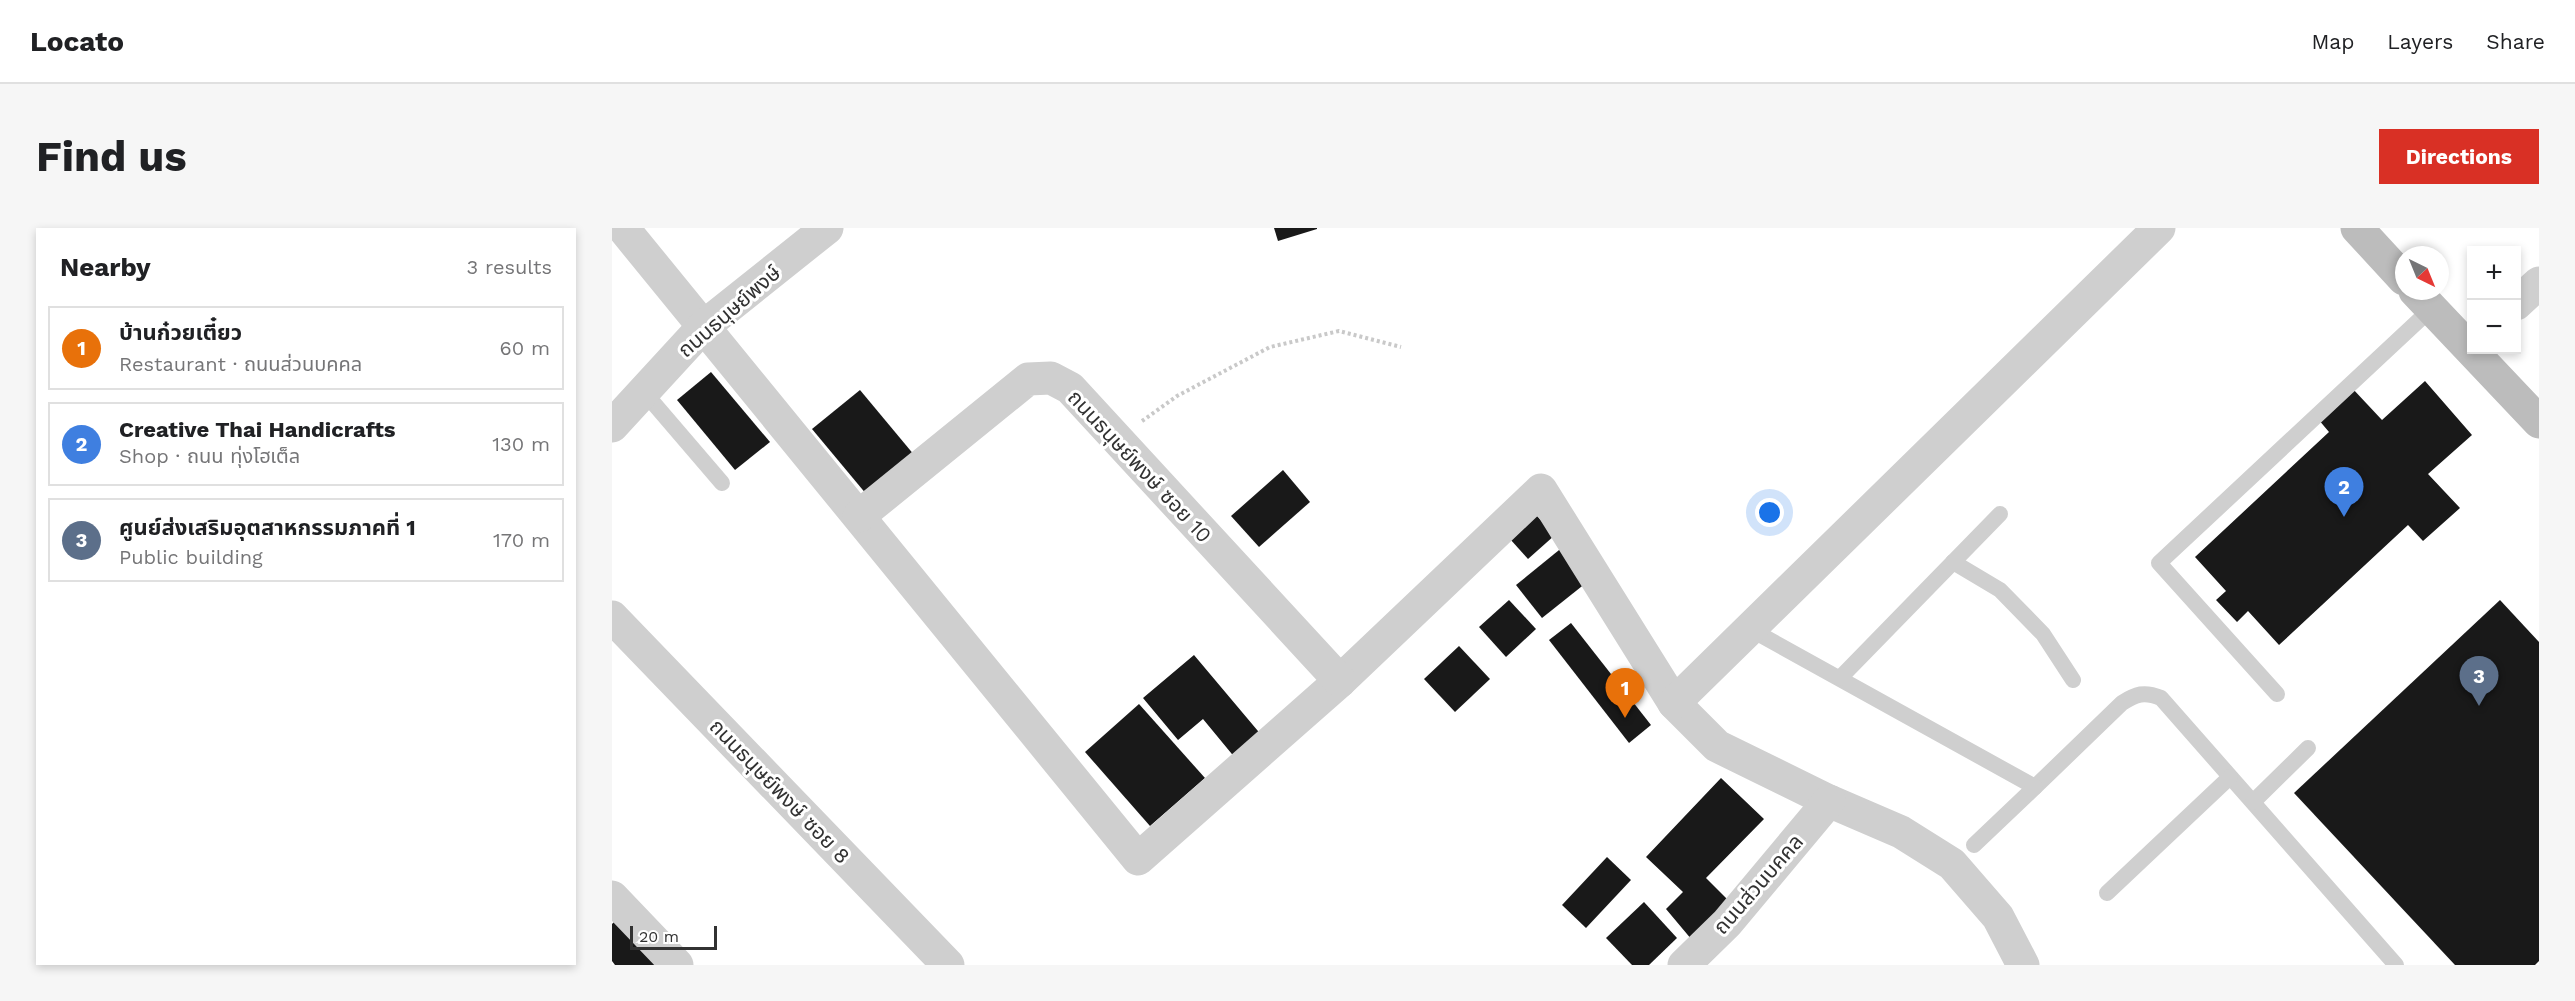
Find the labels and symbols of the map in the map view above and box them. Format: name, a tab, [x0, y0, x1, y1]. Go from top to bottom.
north arrow	[2395, 246, 2449, 300]
street label: ถนนธนุษย์พงษ์	[673, 260, 786, 363]
street label: ถนนธนุษย์พงษ์ ซอย 10	[1062, 385, 1217, 548]
pin: 2	[2324, 468, 2364, 517]
your location	[1755, 498, 1784, 527]
pin: 3	[2460, 656, 2498, 706]
pin: 1	[1606, 668, 1644, 718]
street label: ถนนธนุษย์พงษ์ ซอย 8	[704, 713, 855, 869]
street label: ถนนส่วนบคคล	[1708, 829, 1808, 939]
scale bar	[630, 923, 717, 950]

